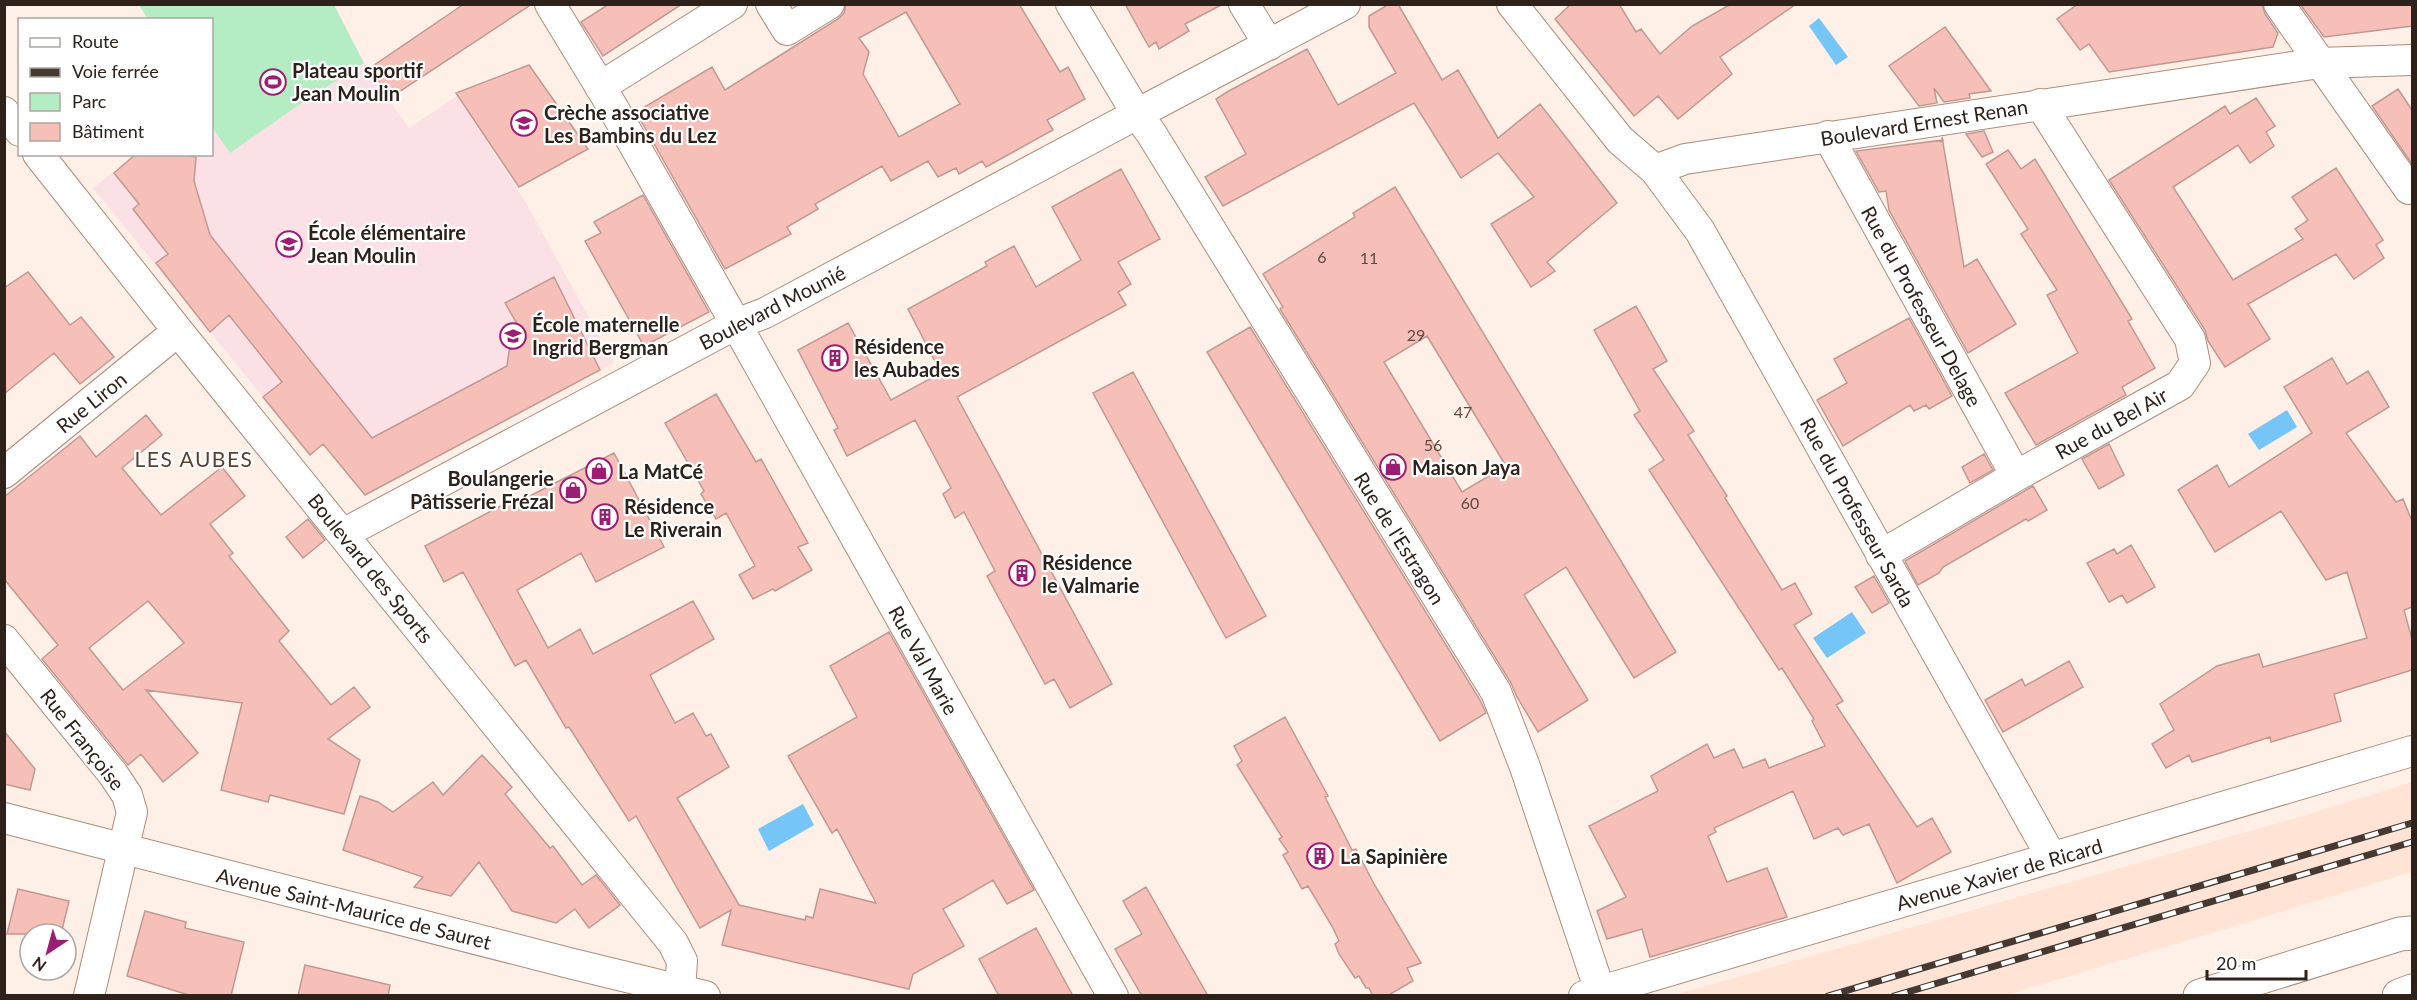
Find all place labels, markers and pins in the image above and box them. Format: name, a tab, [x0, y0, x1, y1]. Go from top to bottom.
place label: Plateau sportif Jean Moulin	[292, 58, 424, 105]
sports icon: Plateau sportif Jean Moulin	[258, 67, 288, 97]
place label: Crèche associative Les Bambins du Lez	[544, 100, 717, 147]
school or university icon: Crèche associative Les Bambins du Lez	[509, 108, 539, 138]
place label: École élémentaire Jean Moulin	[308, 220, 466, 267]
school or university icon: École élémentaire Jean Moulin	[274, 229, 304, 259]
place label: École maternelle Ingrid Bergman	[532, 312, 680, 359]
school or university icon: École maternelle Ingrid Bergman	[498, 321, 528, 351]
place label: Résidence les Aubades	[854, 334, 960, 381]
building icon: Résidence les Aubades	[820, 343, 850, 373]
shop icon: Maison Jaya	[1378, 452, 1408, 482]
place label: Maison Jaya	[1412, 455, 1520, 479]
shop icon: La MatCé	[584, 456, 614, 486]
place label: La MatCé	[618, 459, 704, 483]
place label: Boulangerie Pâtisserie Frézal	[410, 466, 554, 513]
shop icon: Boulangerie Pâtisserie Frézal	[558, 475, 588, 505]
place label: Résidence Le Riverain	[624, 494, 722, 541]
building icon: Résidence Le Riverain	[590, 502, 620, 532]
place label: Résidence le Valmarie	[1042, 550, 1140, 597]
building icon: Résidence le Valmarie	[1007, 558, 1037, 588]
building icon: La Sapinière	[1305, 841, 1335, 871]
place label: La Sapinière	[1340, 844, 1448, 868]

